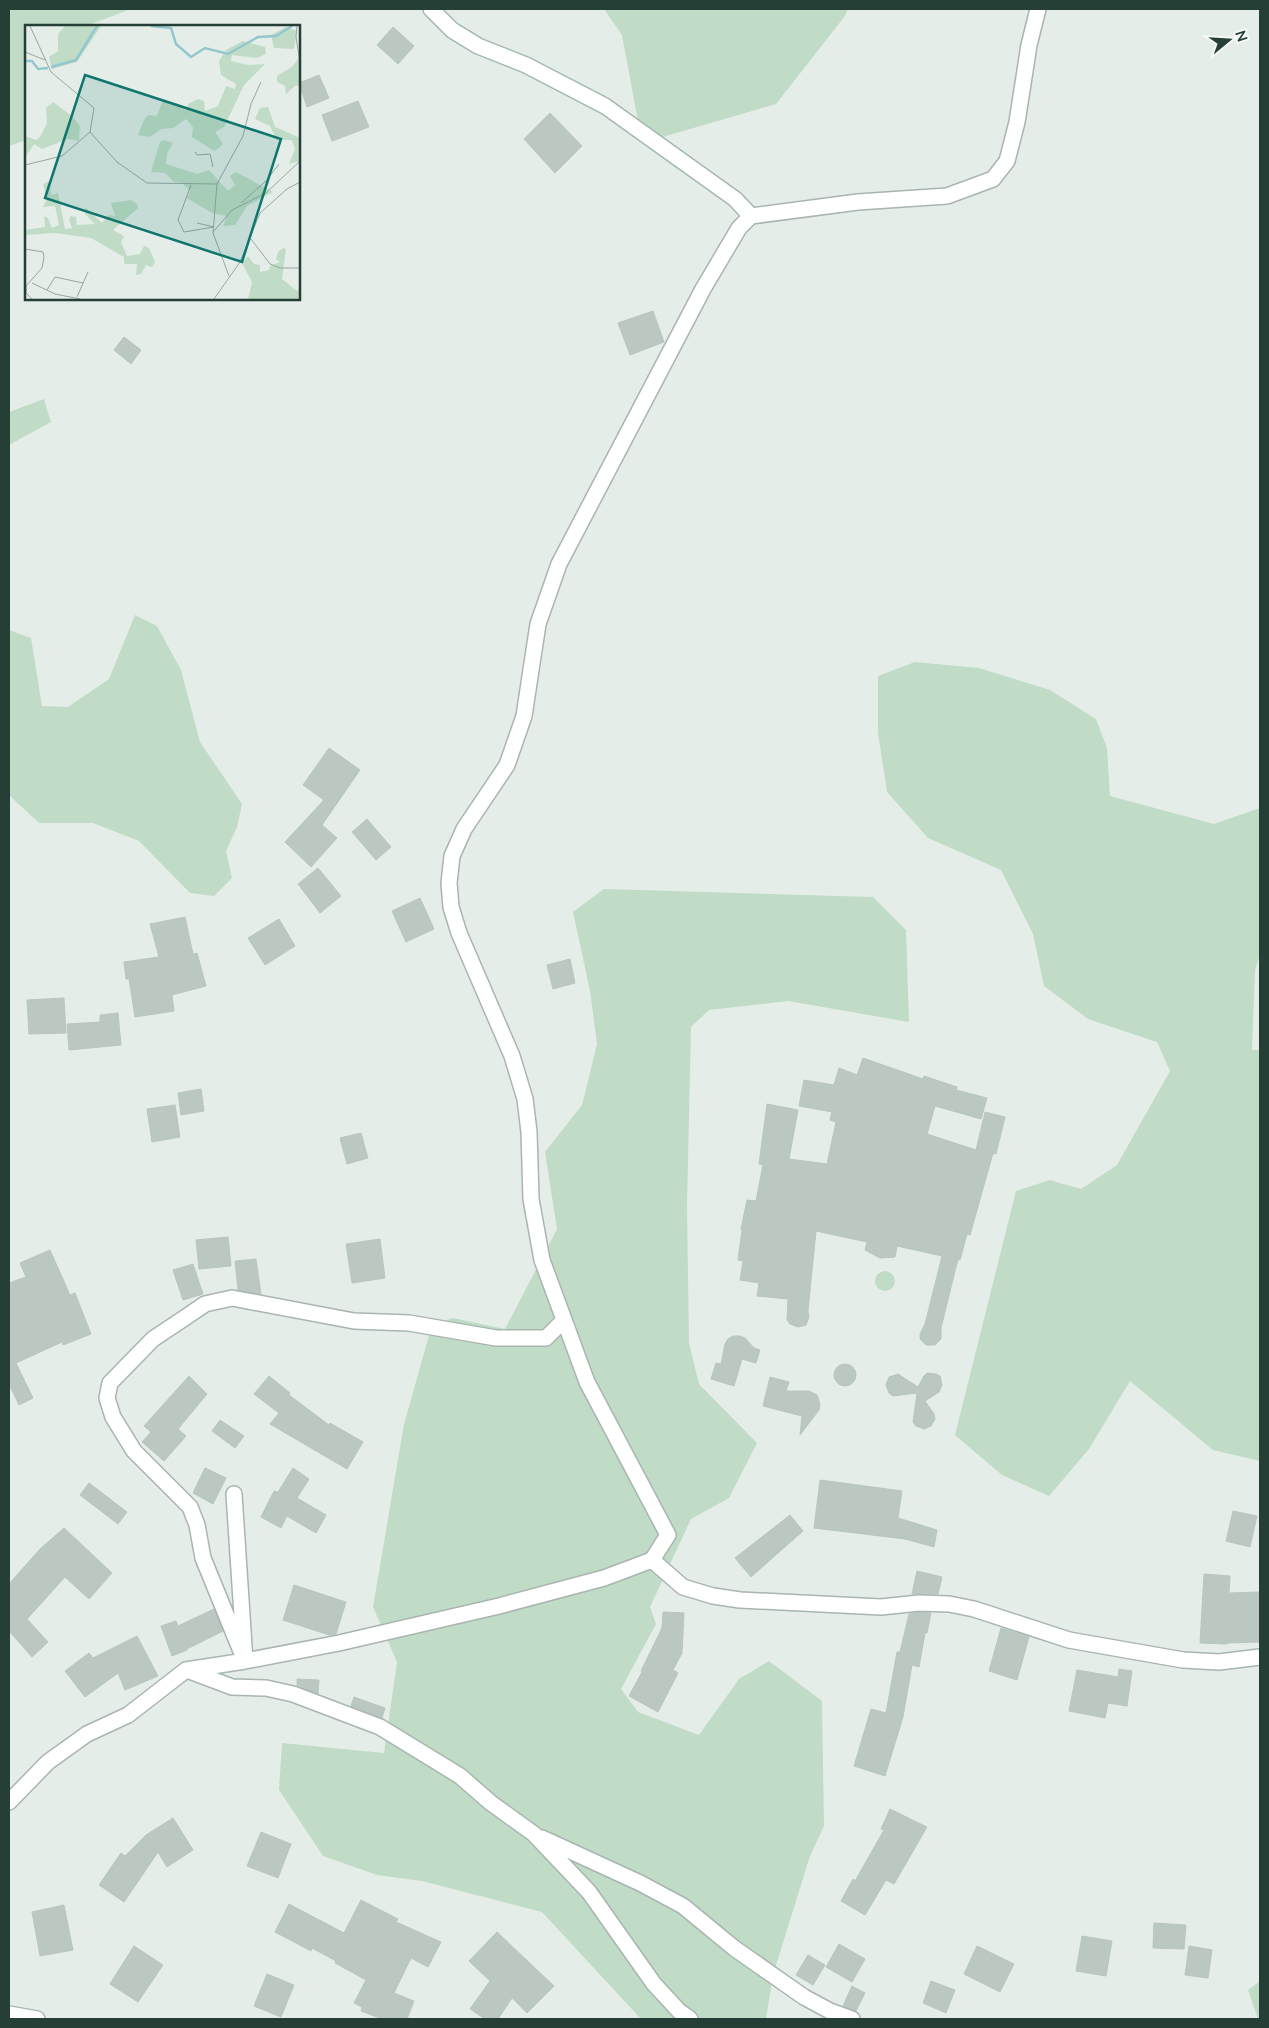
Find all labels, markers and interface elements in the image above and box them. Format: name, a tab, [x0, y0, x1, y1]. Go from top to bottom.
north arrow	[1204, 15, 1254, 65]
inset map	[25, 25, 300, 300]
text: N	[1232, 28, 1252, 44]

